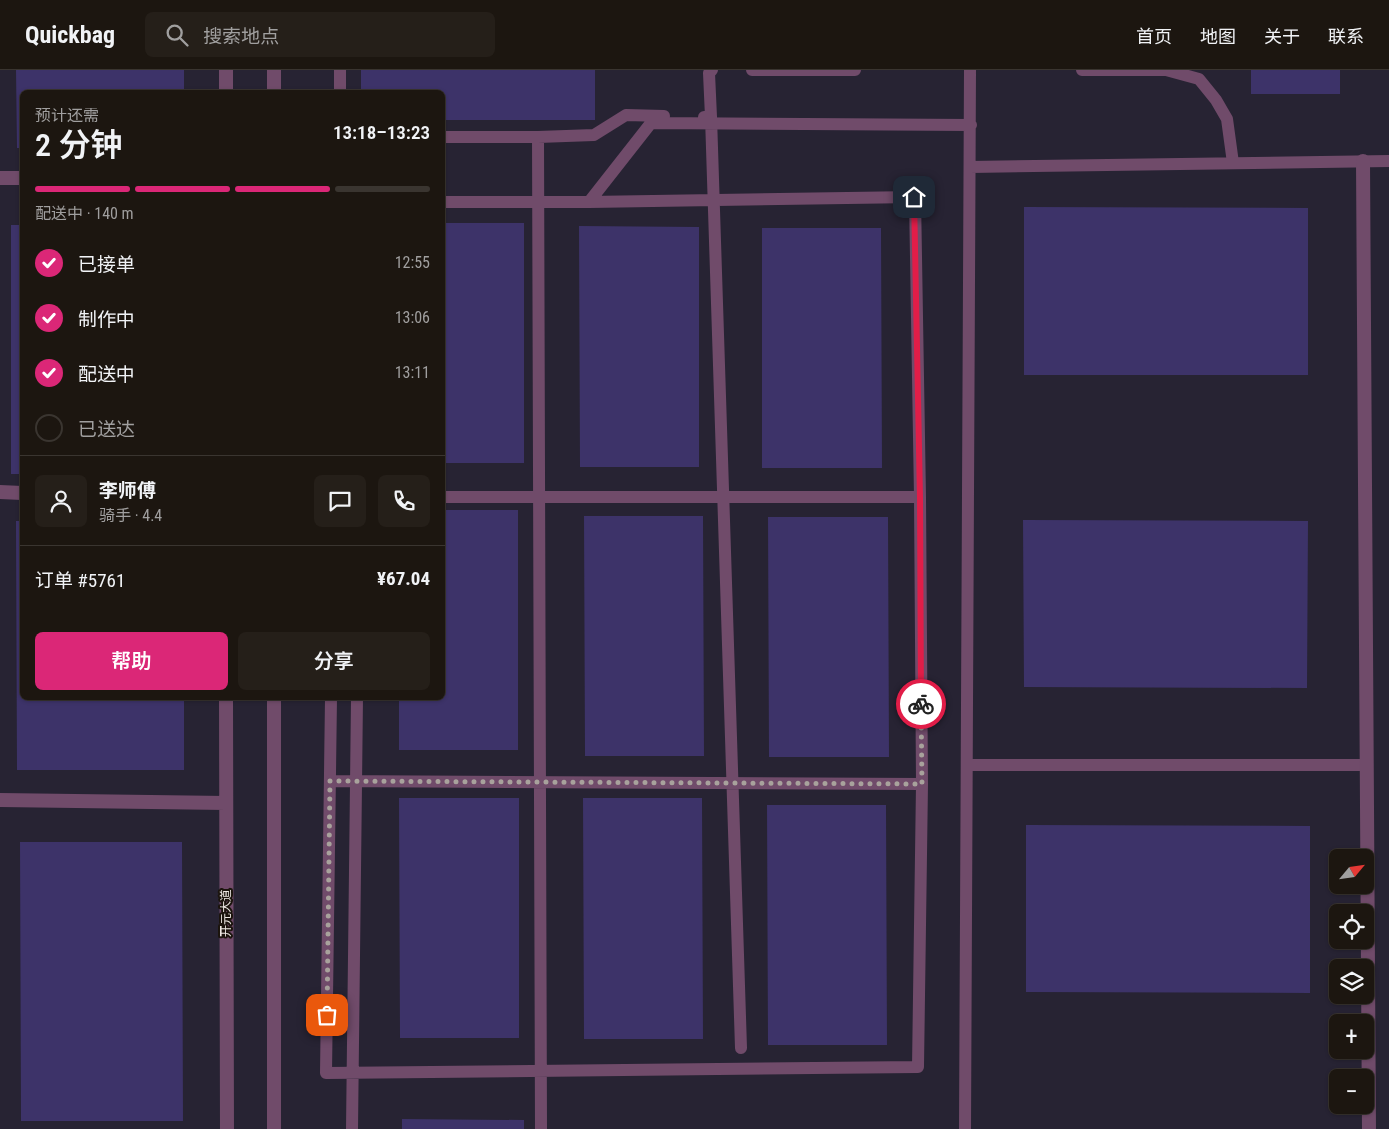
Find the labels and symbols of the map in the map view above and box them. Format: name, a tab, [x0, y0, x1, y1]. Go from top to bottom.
pin	[893, 176, 935, 218]
courier	[896, 679, 946, 729]
north arrow	[1329, 849, 1374, 894]
street label: 开元大道	[219, 889, 233, 937]
pin	[306, 994, 348, 1036]

